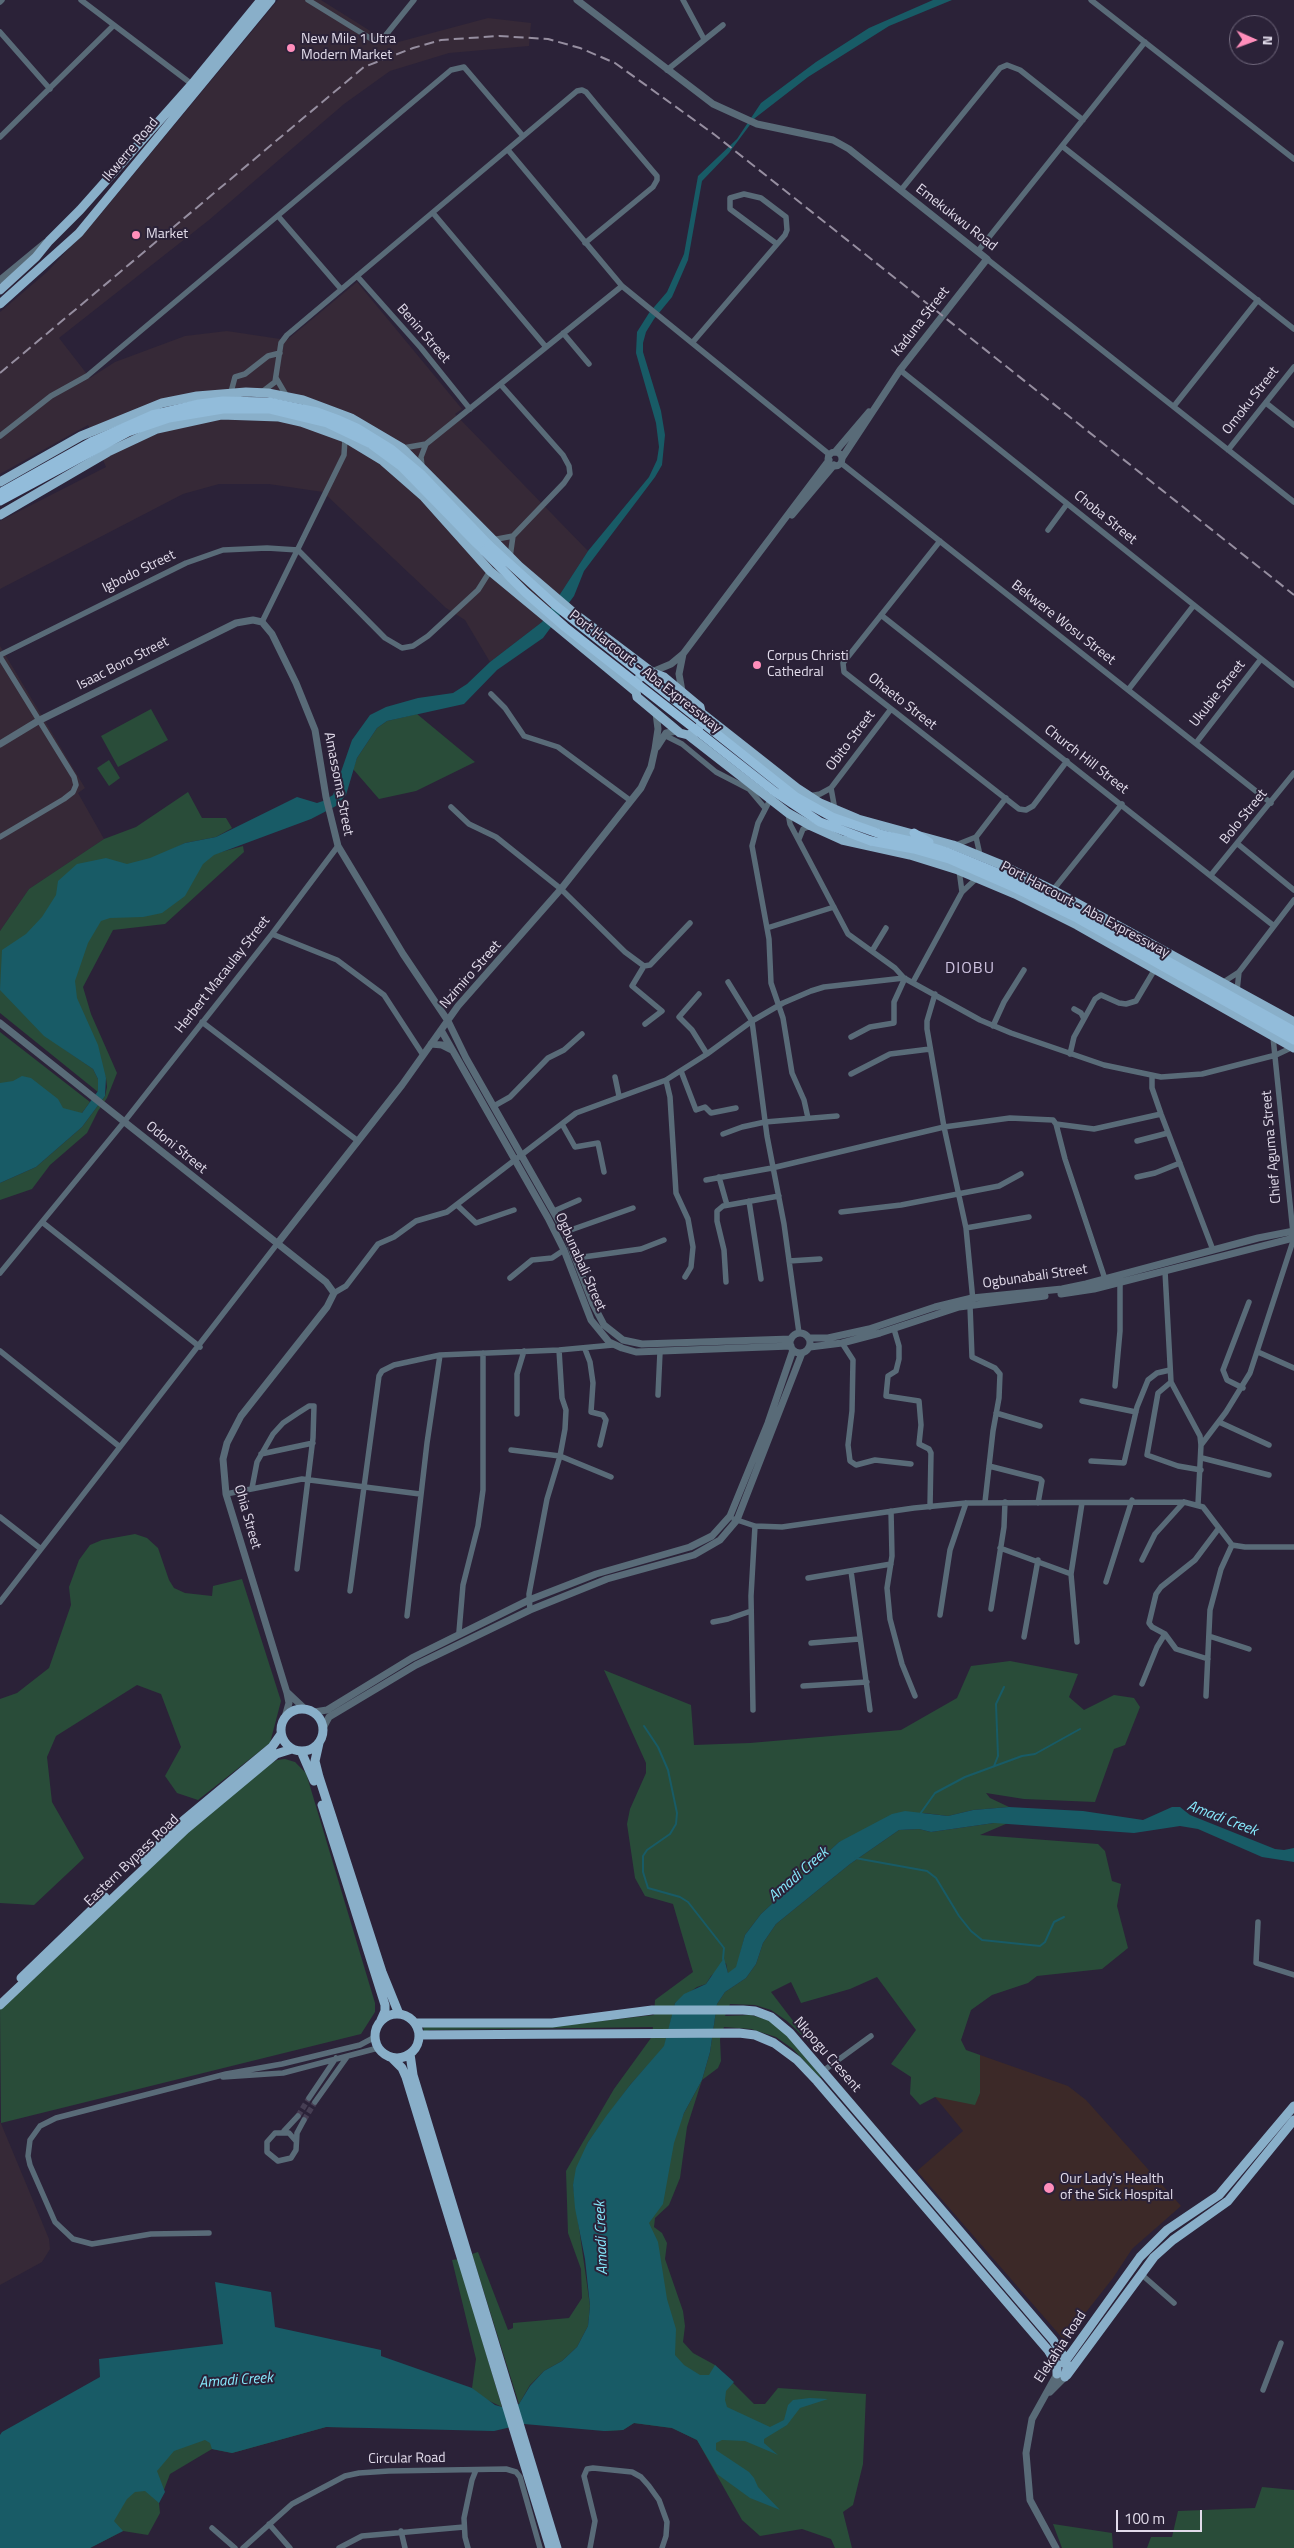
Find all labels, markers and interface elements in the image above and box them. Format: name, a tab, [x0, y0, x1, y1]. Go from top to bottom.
north arrow	[1229, 15, 1279, 65]
place label: New Mile 1 Utra Modern Market	[301, 32, 396, 64]
text: N	[1258, 35, 1279, 46]
marker: New Mile 1 Utra Modern Market	[285, 42, 297, 54]
street label: Ikwerre Road	[100, 115, 162, 185]
street label: Emekukwu Road	[912, 181, 1000, 255]
place label: Market	[146, 227, 188, 243]
marker: Market	[130, 229, 142, 241]
street label: Kaduna Street	[889, 284, 953, 360]
street label: Benin Street	[393, 301, 453, 367]
street label: Omoku Street	[1219, 364, 1283, 438]
street label: Choba Street	[1070, 488, 1140, 548]
street label: Igbodo Street	[100, 547, 178, 597]
street label: Bekwere Wosu Street	[1008, 577, 1118, 669]
street label: Port Harcourt - Aba Expressway	[565, 607, 725, 737]
street label: Isaac Boro Street	[74, 634, 172, 694]
place label: Corpus Christi Cathedral	[767, 649, 849, 682]
street label: Ukubie Street	[1187, 657, 1249, 731]
marker: Corpus Christi Cathedral	[751, 659, 763, 671]
street label: Ohaeto Street	[864, 670, 940, 734]
street label: Obito Street	[823, 708, 879, 774]
street label: Church Hill Street	[1041, 722, 1131, 798]
street label: Amassoma Street	[320, 731, 356, 837]
street label: Bolo Street	[1217, 786, 1271, 848]
street label: Port Harcourt - Aba Expressway	[998, 858, 1172, 962]
street label: Herbert Macaulay Street	[172, 913, 274, 1037]
street label: Nzimiro Street	[437, 937, 505, 1013]
district label: DIOBU	[944, 959, 996, 979]
street label: Chief Aguma Street	[1259, 1090, 1285, 1204]
street label: Odoni Street	[142, 1118, 210, 1178]
street label: Ogbunabali Street	[551, 1210, 609, 1314]
street label: Ogbunabali Street	[982, 1261, 1088, 1293]
street label: Ohia Street	[230, 1483, 264, 1551]
water label: Amadi Creek	[1184, 1797, 1260, 1841]
street label: Eastern Bypass Road	[81, 1812, 183, 1910]
water label: Amadi Creek	[765, 1844, 833, 1906]
street label: Nkpogu Cresent	[790, 2014, 864, 2096]
place label: Our Lady's Health of the Sick Hospital	[1060, 2172, 1173, 2204]
marker: Our Lady's Health of the Sick Hospital	[1042, 2181, 1056, 2195]
water label: Amadi Creek	[592, 2201, 612, 2275]
street label: Elekahia Road	[1031, 2308, 1091, 2386]
water label: Amadi Creek	[198, 2369, 274, 2393]
street label: Circular Road	[368, 2450, 446, 2468]
scale bar	[1119, 2500, 1205, 2532]
text: 100 m	[1124, 2507, 1165, 2530]

